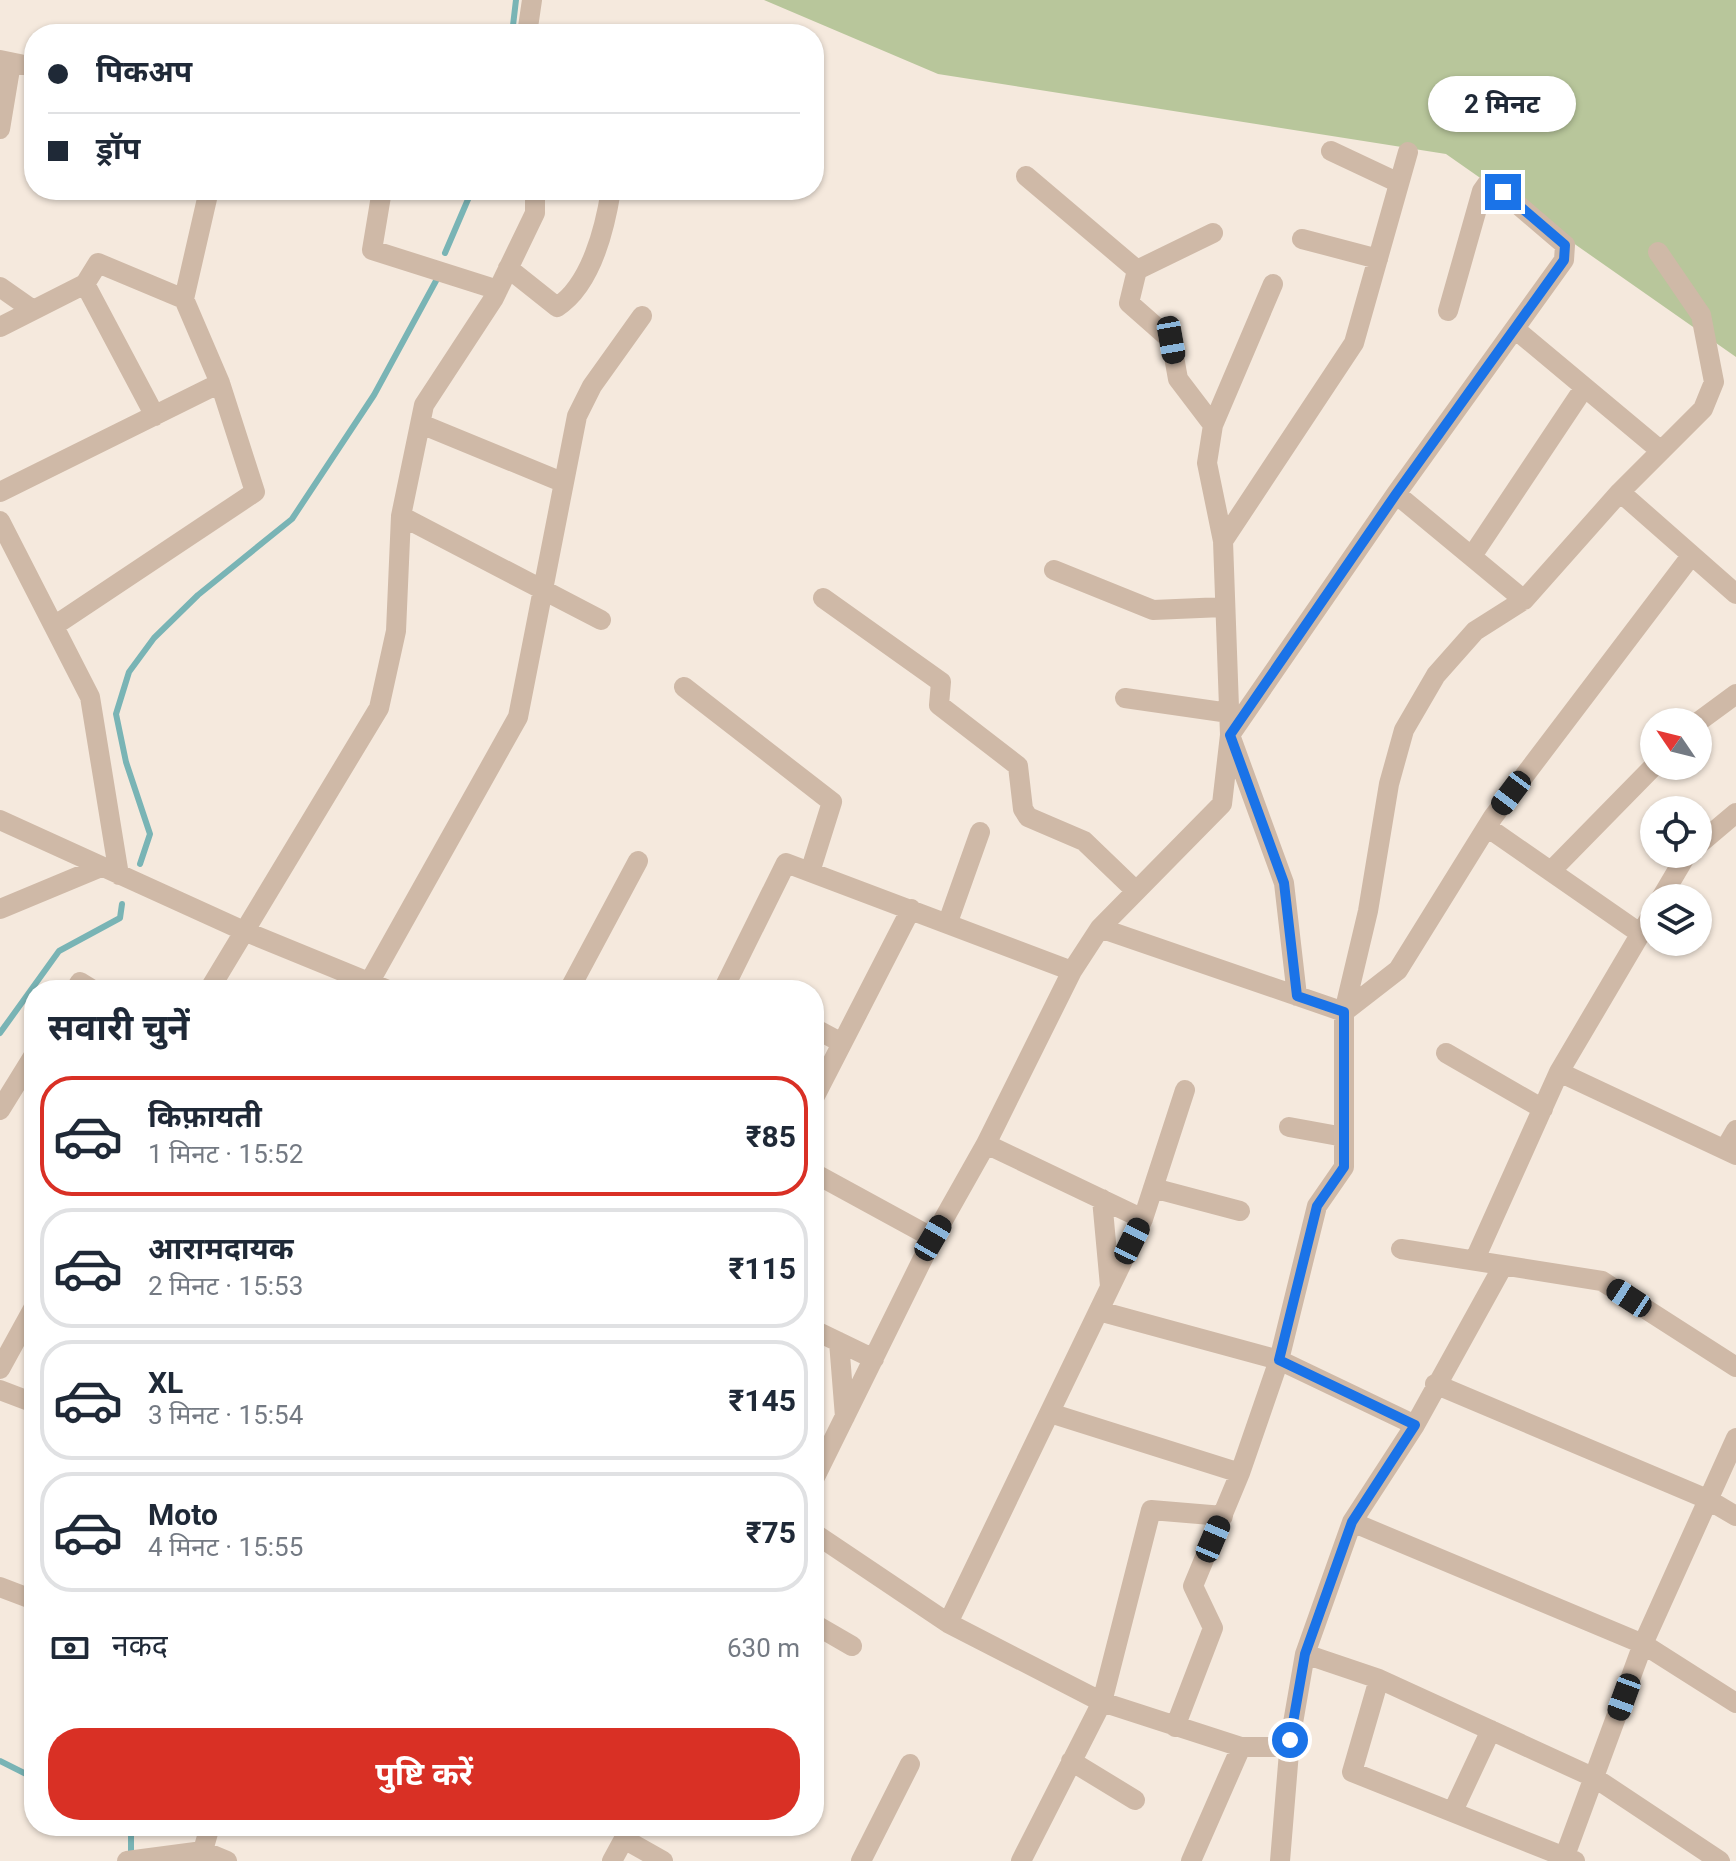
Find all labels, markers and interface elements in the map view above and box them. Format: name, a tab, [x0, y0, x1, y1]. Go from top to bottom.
text: पिकअप	[96, 54, 192, 89]
callout: 2 मिनट	[1429, 76, 1577, 132]
text: 2 मिनट	[1464, 89, 1540, 119]
text: ड्रॉप	[96, 131, 140, 166]
route end	[1485, 174, 1521, 210]
car	[1155, 314, 1187, 366]
north arrow	[1640, 708, 1712, 780]
map controls	[1640, 708, 1712, 956]
car	[1487, 767, 1535, 819]
button: locate	[1640, 796, 1712, 868]
button: layers	[1640, 884, 1712, 956]
text: सवारी चुनें	[48, 1007, 189, 1049]
text: किफ़ायती	[148, 1099, 262, 1134]
icon: car	[52, 1100, 124, 1172]
text: ₹85	[746, 1119, 796, 1154]
text: 1 मिनट · 15:52	[148, 1139, 303, 1169]
car	[911, 1211, 955, 1265]
car	[1111, 1214, 1153, 1268]
text: आरामदायक	[148, 1231, 294, 1266]
icon: car	[52, 1232, 124, 1304]
text: ₹115	[729, 1251, 796, 1286]
text: 2 मिनट · 15:53	[148, 1271, 303, 1301]
car	[1602, 1275, 1656, 1321]
icon: car	[52, 1364, 124, 1436]
text: XL	[148, 1365, 183, 1400]
text: ₹145	[729, 1383, 796, 1418]
text: 3 मिनट · 15:54	[148, 1400, 303, 1430]
icon: car	[52, 1496, 124, 1568]
text: Moto	[148, 1497, 218, 1532]
car	[1193, 1512, 1233, 1566]
text: ₹75	[746, 1515, 796, 1550]
text: 4 मिनट · 15:55	[148, 1532, 303, 1562]
icon: cash	[48, 1626, 92, 1670]
text: नकद	[112, 1628, 168, 1663]
text: 630 m	[727, 1633, 800, 1663]
car	[1605, 1670, 1643, 1724]
route start	[1272, 1722, 1308, 1758]
button: पुष्टि करें	[48, 1728, 800, 1820]

